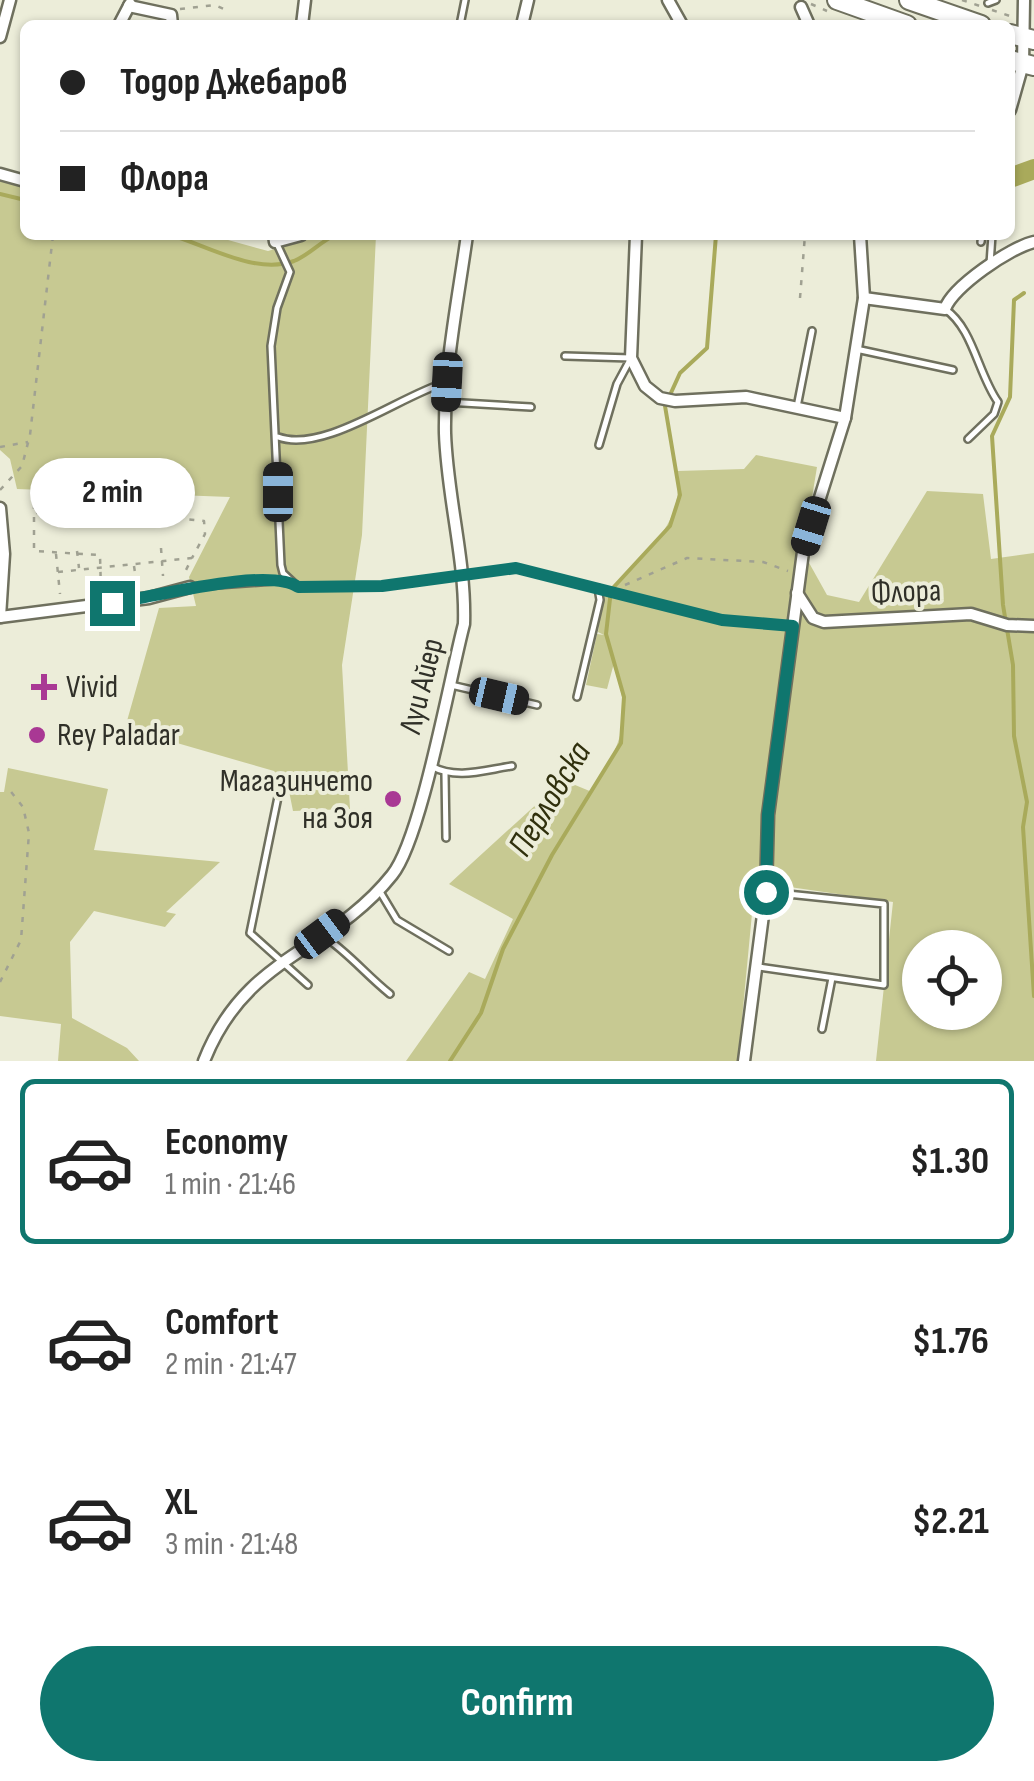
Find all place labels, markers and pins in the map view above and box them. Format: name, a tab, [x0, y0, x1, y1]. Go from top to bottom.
place label: Vivid	[66, 668, 118, 707]
marker: Vivid	[31, 674, 57, 700]
place label: Rey Paladar	[57, 716, 180, 755]
marker: Rey Paladar	[26, 724, 48, 746]
place label: Магазинчето на Зоя	[220, 762, 373, 838]
marker: Магазинчето на Зоя	[382, 788, 404, 810]

